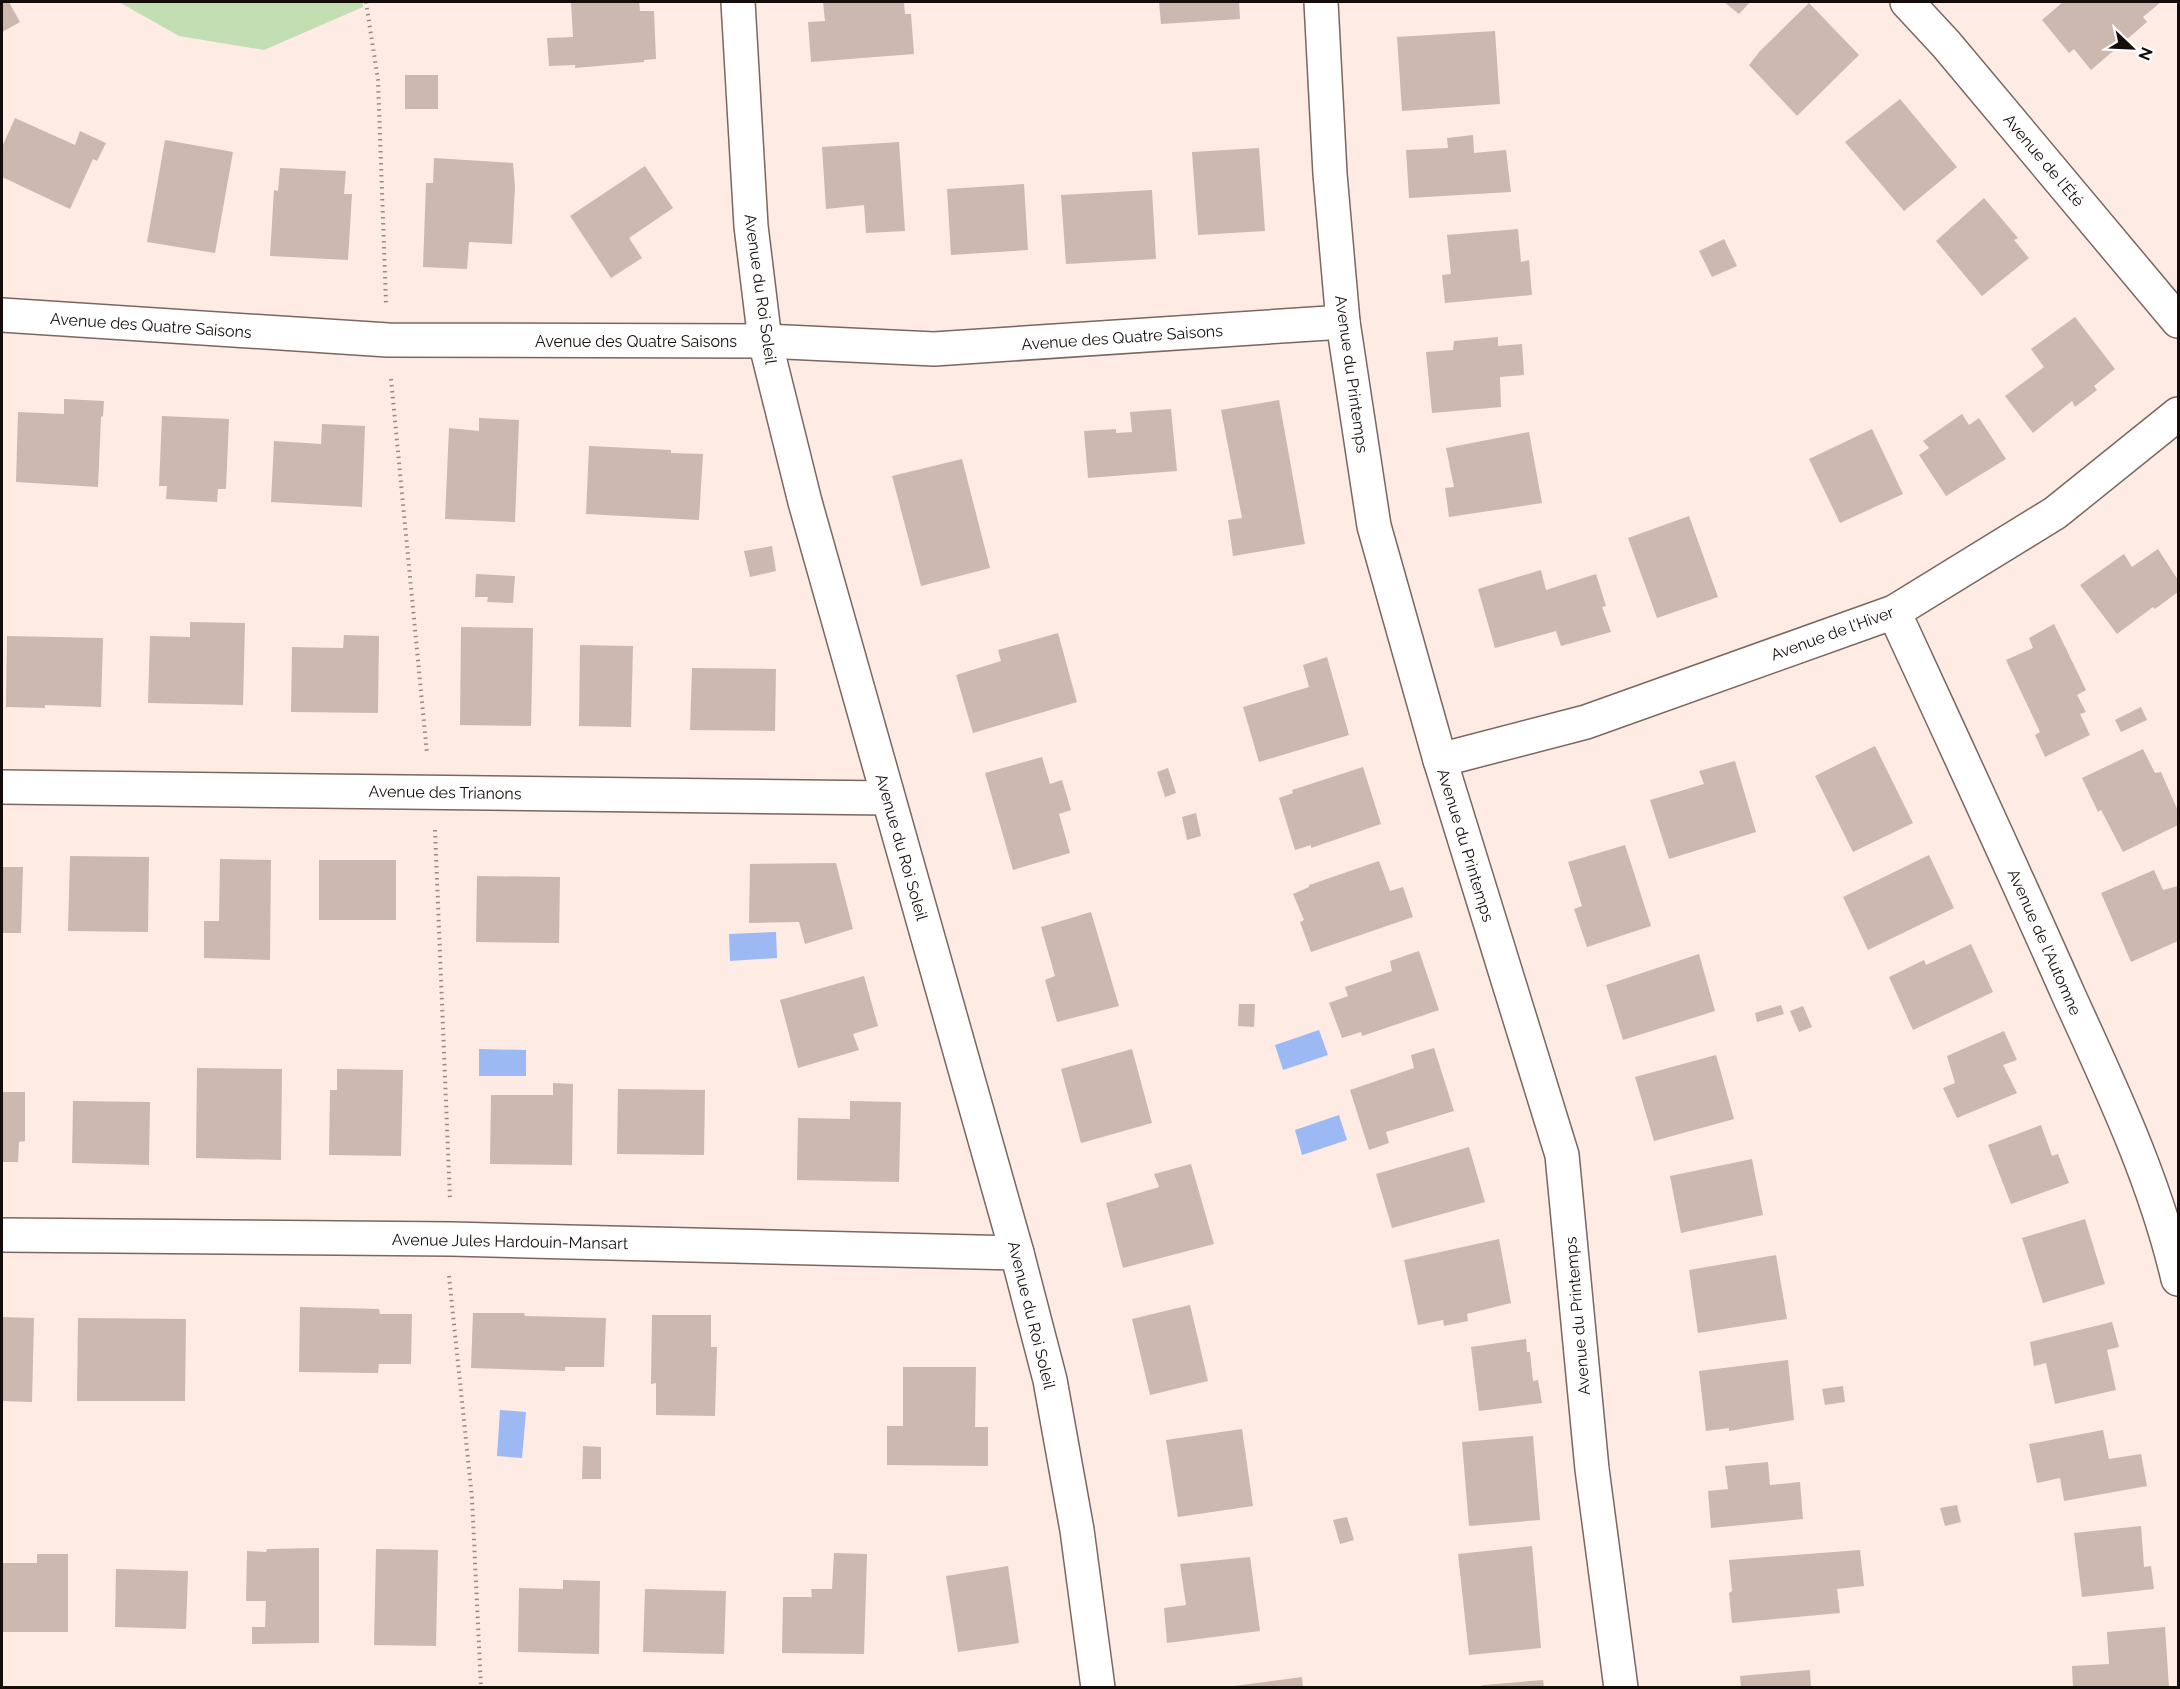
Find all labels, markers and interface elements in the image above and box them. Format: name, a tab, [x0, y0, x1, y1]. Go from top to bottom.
north arrow	[2102, 18, 2162, 78]
text: N	[2134, 44, 2156, 63]
street label: Avenue de l'Été	[1999, 109, 2089, 211]
street label: Avenue du Roi Soleil	[741, 213, 781, 366]
street label: Avenue du Printemps	[1331, 294, 1372, 454]
street label: Avenue des Quatre Saisons	[50, 309, 253, 342]
street label: Avenue des Quatre Saisons	[1021, 321, 1224, 354]
street label: Avenue des Quatre Saisons	[535, 332, 737, 351]
street label: Avenue de l'Hiver	[1768, 602, 1897, 665]
street label: Avenue du Printemps	[1433, 766, 1498, 924]
street label: Avenue du Roi Soleil	[871, 772, 932, 923]
street label: Avenue des Trianons	[368, 782, 522, 803]
street label: Avenue de l'Automne	[2004, 866, 2085, 1018]
street label: Avenue Jules Hardouin-Mansart	[392, 1230, 629, 1253]
street label: Avenue du Printemps	[1561, 1236, 1594, 1396]
street label: Avenue du Roi Soleil	[1004, 1239, 1059, 1392]

